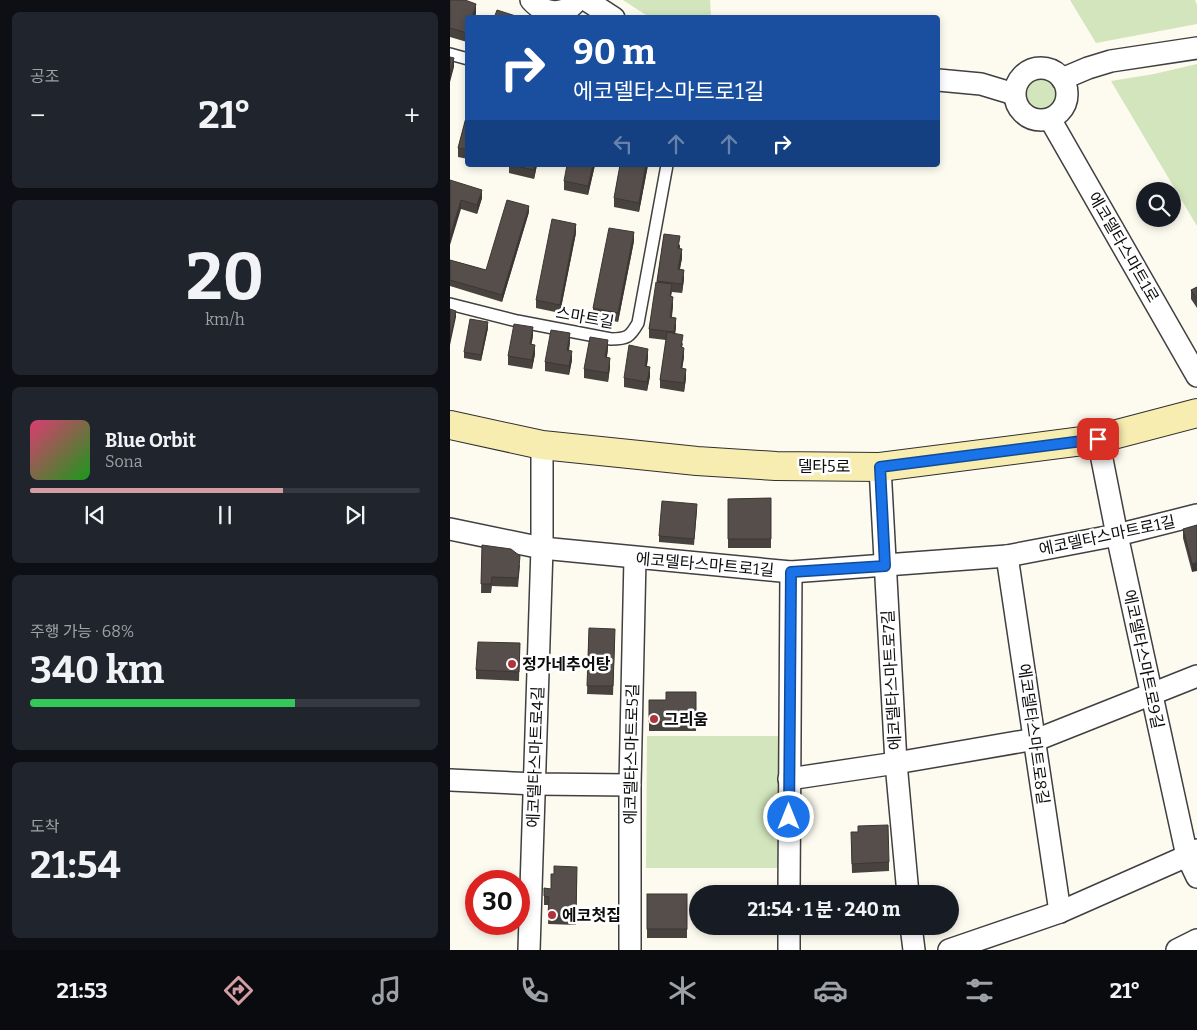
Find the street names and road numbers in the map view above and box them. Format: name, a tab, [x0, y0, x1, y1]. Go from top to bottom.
street label: 에코델타스마트1로	[1084, 189, 1163, 306]
street label: 스마트길	[554, 303, 616, 332]
street label: 델타5로	[798, 457, 851, 476]
street label: 에코델타스마트로1길	[1037, 512, 1177, 559]
street label: 에코델타스마트로1길	[635, 549, 775, 580]
street label: 에코델타스마트로9길	[1119, 588, 1168, 730]
street label: 에코델타스마트로7길	[878, 609, 905, 751]
street label: 에코델타스마트로8길	[1014, 662, 1053, 806]
street label: 에코델타스마트로5길	[621, 683, 642, 825]
street label: 에코델타스마트로4길	[524, 686, 547, 828]

